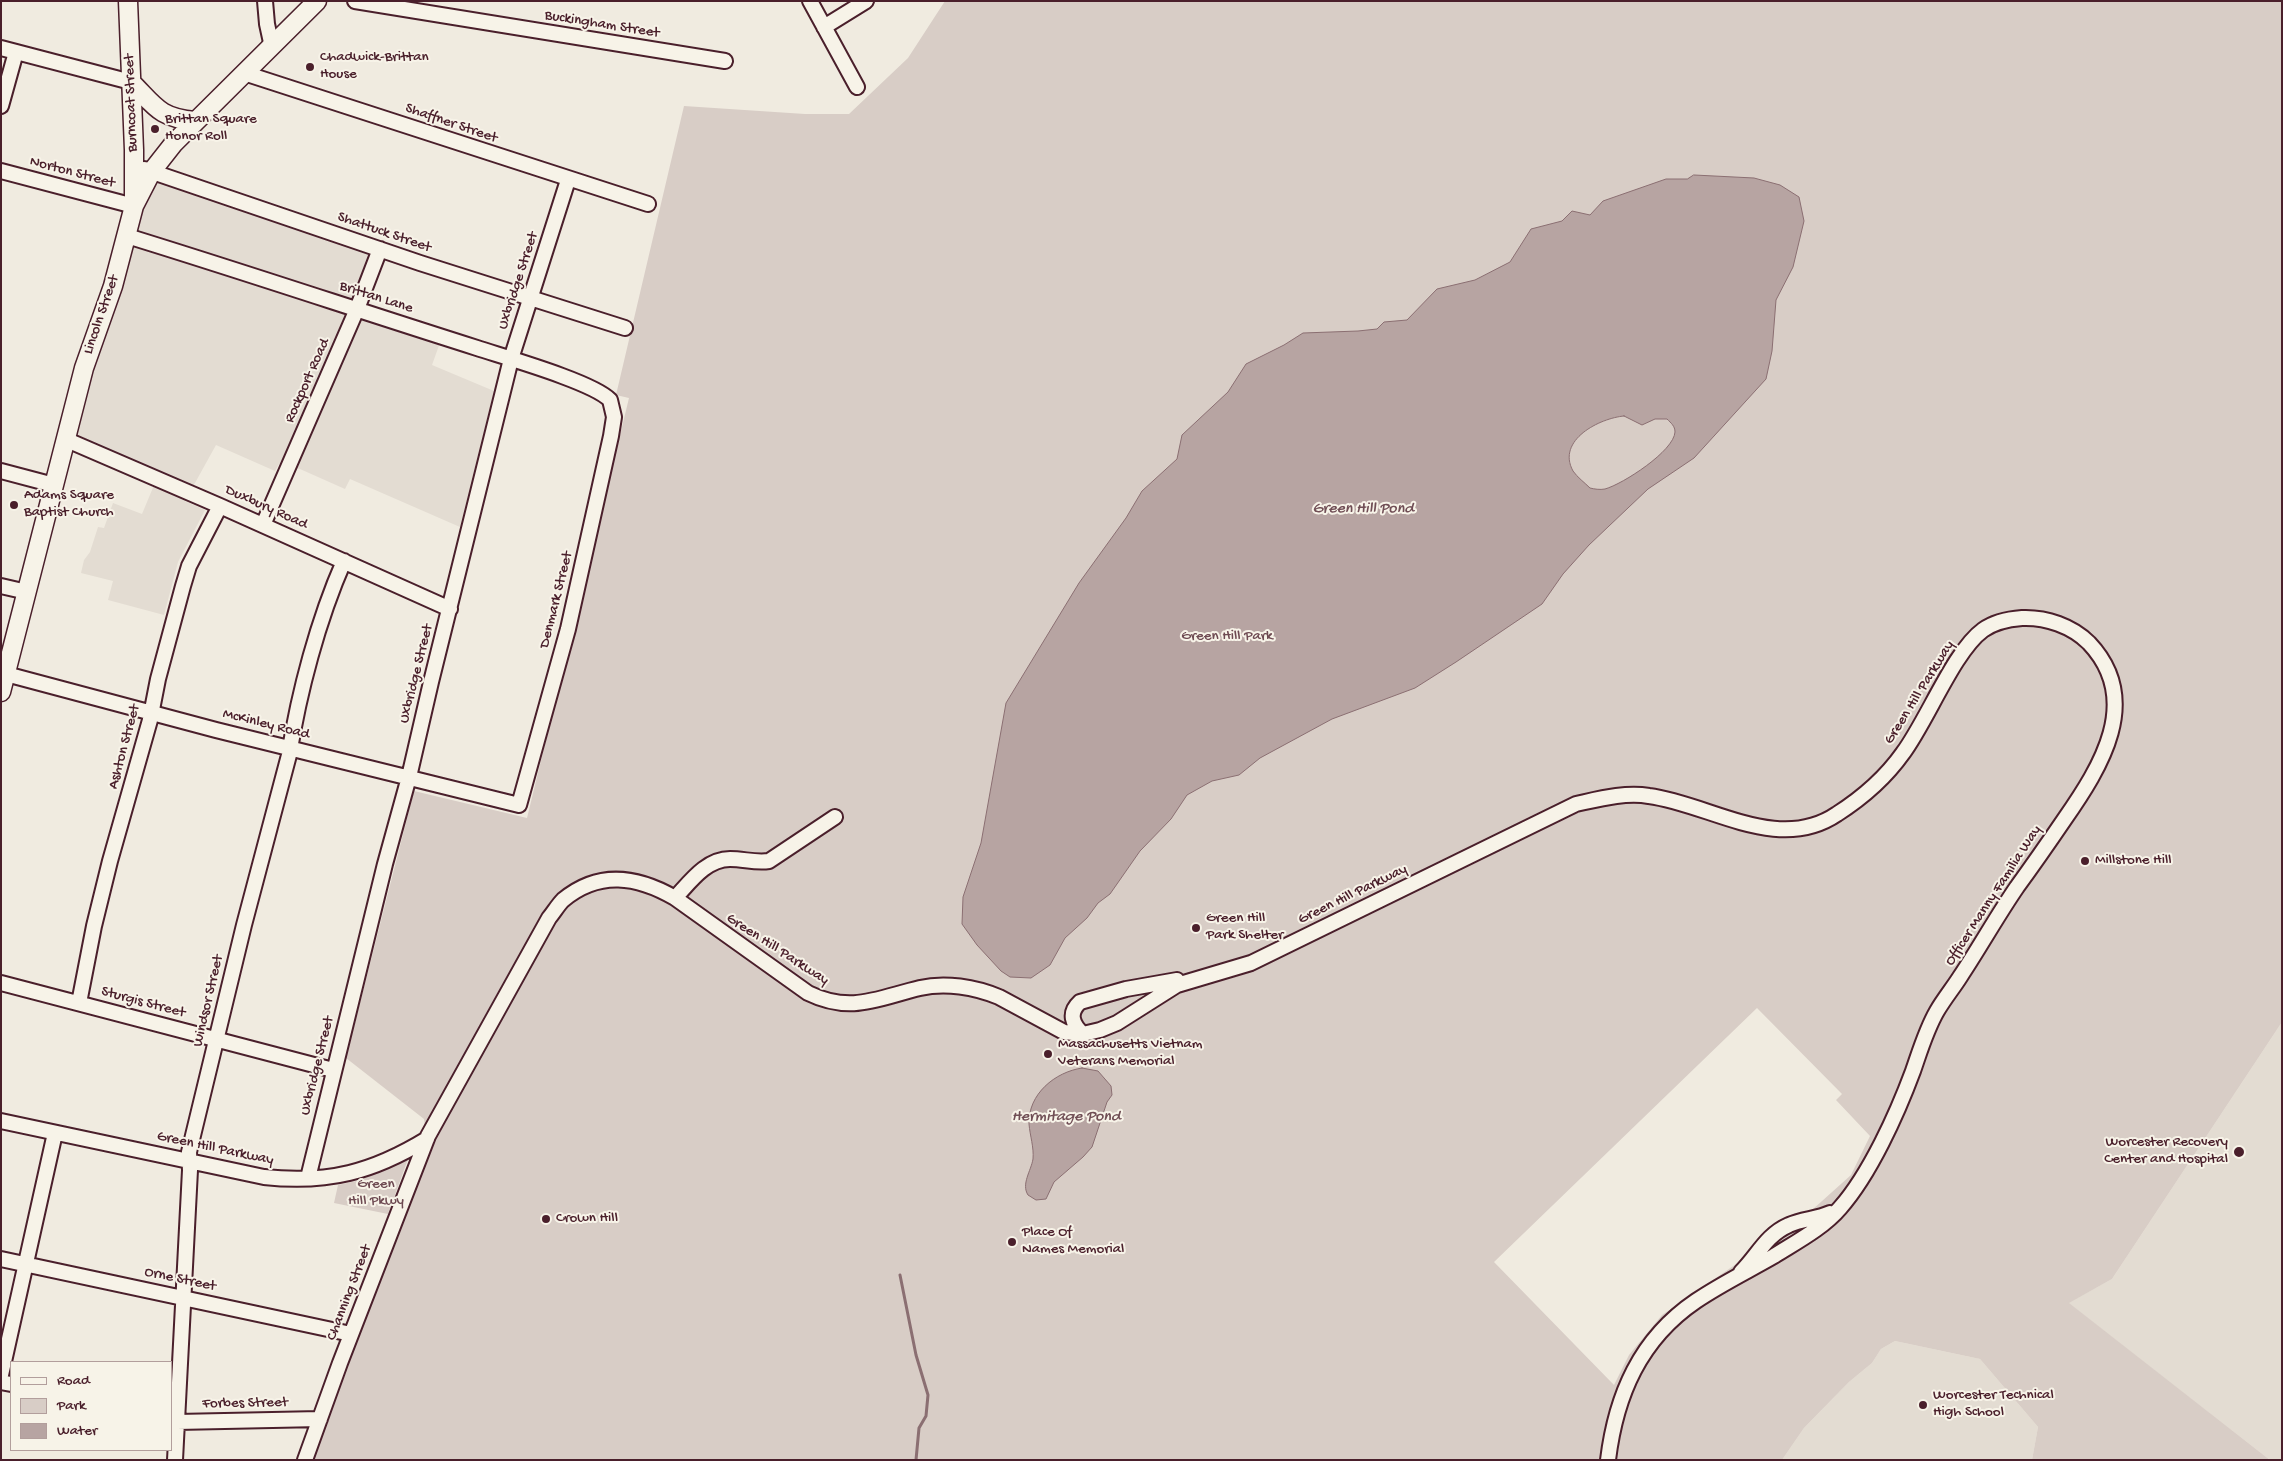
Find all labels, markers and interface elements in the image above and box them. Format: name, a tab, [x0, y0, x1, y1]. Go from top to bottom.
street label: Buckingham Street	[543, 7, 661, 43]
place label: Chadwick-Brittan House	[320, 49, 429, 84]
street label: Burncoat Street	[121, 54, 143, 152]
marker: Chadwick-Brittan House	[304, 61, 316, 73]
street label: Shaffner Street	[403, 100, 499, 148]
place label: Brittan Square Honor Roll	[165, 111, 257, 146]
marker: Brittan Square Honor Roll	[149, 123, 161, 135]
street label: Norton Street	[27, 153, 117, 193]
street label: Shattuck Street	[335, 209, 433, 257]
street label: Uxbridge Street	[495, 230, 543, 332]
street label: Lincoln Street	[80, 273, 124, 357]
street label: Brittan Lane	[337, 278, 415, 318]
street label: Rockport Road	[281, 336, 335, 426]
street label: Duxbury Road	[222, 482, 310, 534]
place label: Adams Square Baptist Church	[24, 487, 114, 522]
marker: Adams Square Baptist Church	[8, 499, 20, 511]
water label: Green Hill Pond	[1312, 500, 1414, 520]
street label: Denmark Street	[536, 550, 578, 650]
street label: Uxbridge Street	[396, 623, 438, 725]
park label: Green Hill Park	[1181, 628, 1273, 646]
street label: Green Hill Parkway	[1881, 638, 1959, 748]
street label: Ashton Street	[105, 703, 145, 791]
street label: McKinley Road	[221, 706, 311, 744]
street label: Officer Manny Familia Way	[1942, 822, 2046, 970]
place label: Millstone Hill	[2095, 852, 2172, 870]
marker: Millstone Hill	[2079, 855, 2091, 867]
street label: Green Hill Parkway	[1296, 861, 1410, 929]
street label: Green Hill Parkway	[722, 910, 832, 990]
place label: Green Hill Park Shelter	[1206, 910, 1283, 945]
marker: Green Hill Park Shelter	[1190, 922, 1202, 934]
street label: Windsor Street	[190, 953, 228, 1049]
street label: Sturgis Street	[99, 983, 187, 1023]
street label: Uxbridge Street	[297, 1015, 339, 1117]
place label: Massachusetts Vietnam Veterans Memorial	[1058, 1036, 1202, 1071]
marker: Massachusetts Vietnam Veterans Memorial	[1042, 1048, 1054, 1060]
water label: Hermitage Pond	[1012, 1108, 1120, 1128]
street label: Green Hill Parkway	[155, 1128, 275, 1170]
place label: Worcester Recovery Center and Hospital	[2104, 1134, 2228, 1169]
marker: Worcester Recovery Center and Hospital	[2232, 1145, 2246, 1159]
park label: Green Hill Pkwy	[348, 1176, 404, 1211]
place label: Crown Hill	[556, 1210, 618, 1228]
marker: Crown Hill	[540, 1213, 552, 1225]
place label: Place Of Names Memorial	[1022, 1224, 1124, 1259]
marker: Place Of Names Memorial	[1006, 1236, 1018, 1248]
street label: Channing Street	[323, 1243, 377, 1343]
street label: Orne Street	[143, 1264, 217, 1296]
legend	[10, 1361, 172, 1451]
text: Road	[57, 1372, 90, 1390]
place label: Worcester Technical High School	[1933, 1387, 2054, 1422]
street label: Forbes Street	[202, 1394, 288, 1414]
text: Park	[57, 1397, 86, 1415]
marker: Worcester Technical High School	[1917, 1399, 1929, 1411]
text: Water	[57, 1422, 97, 1440]

